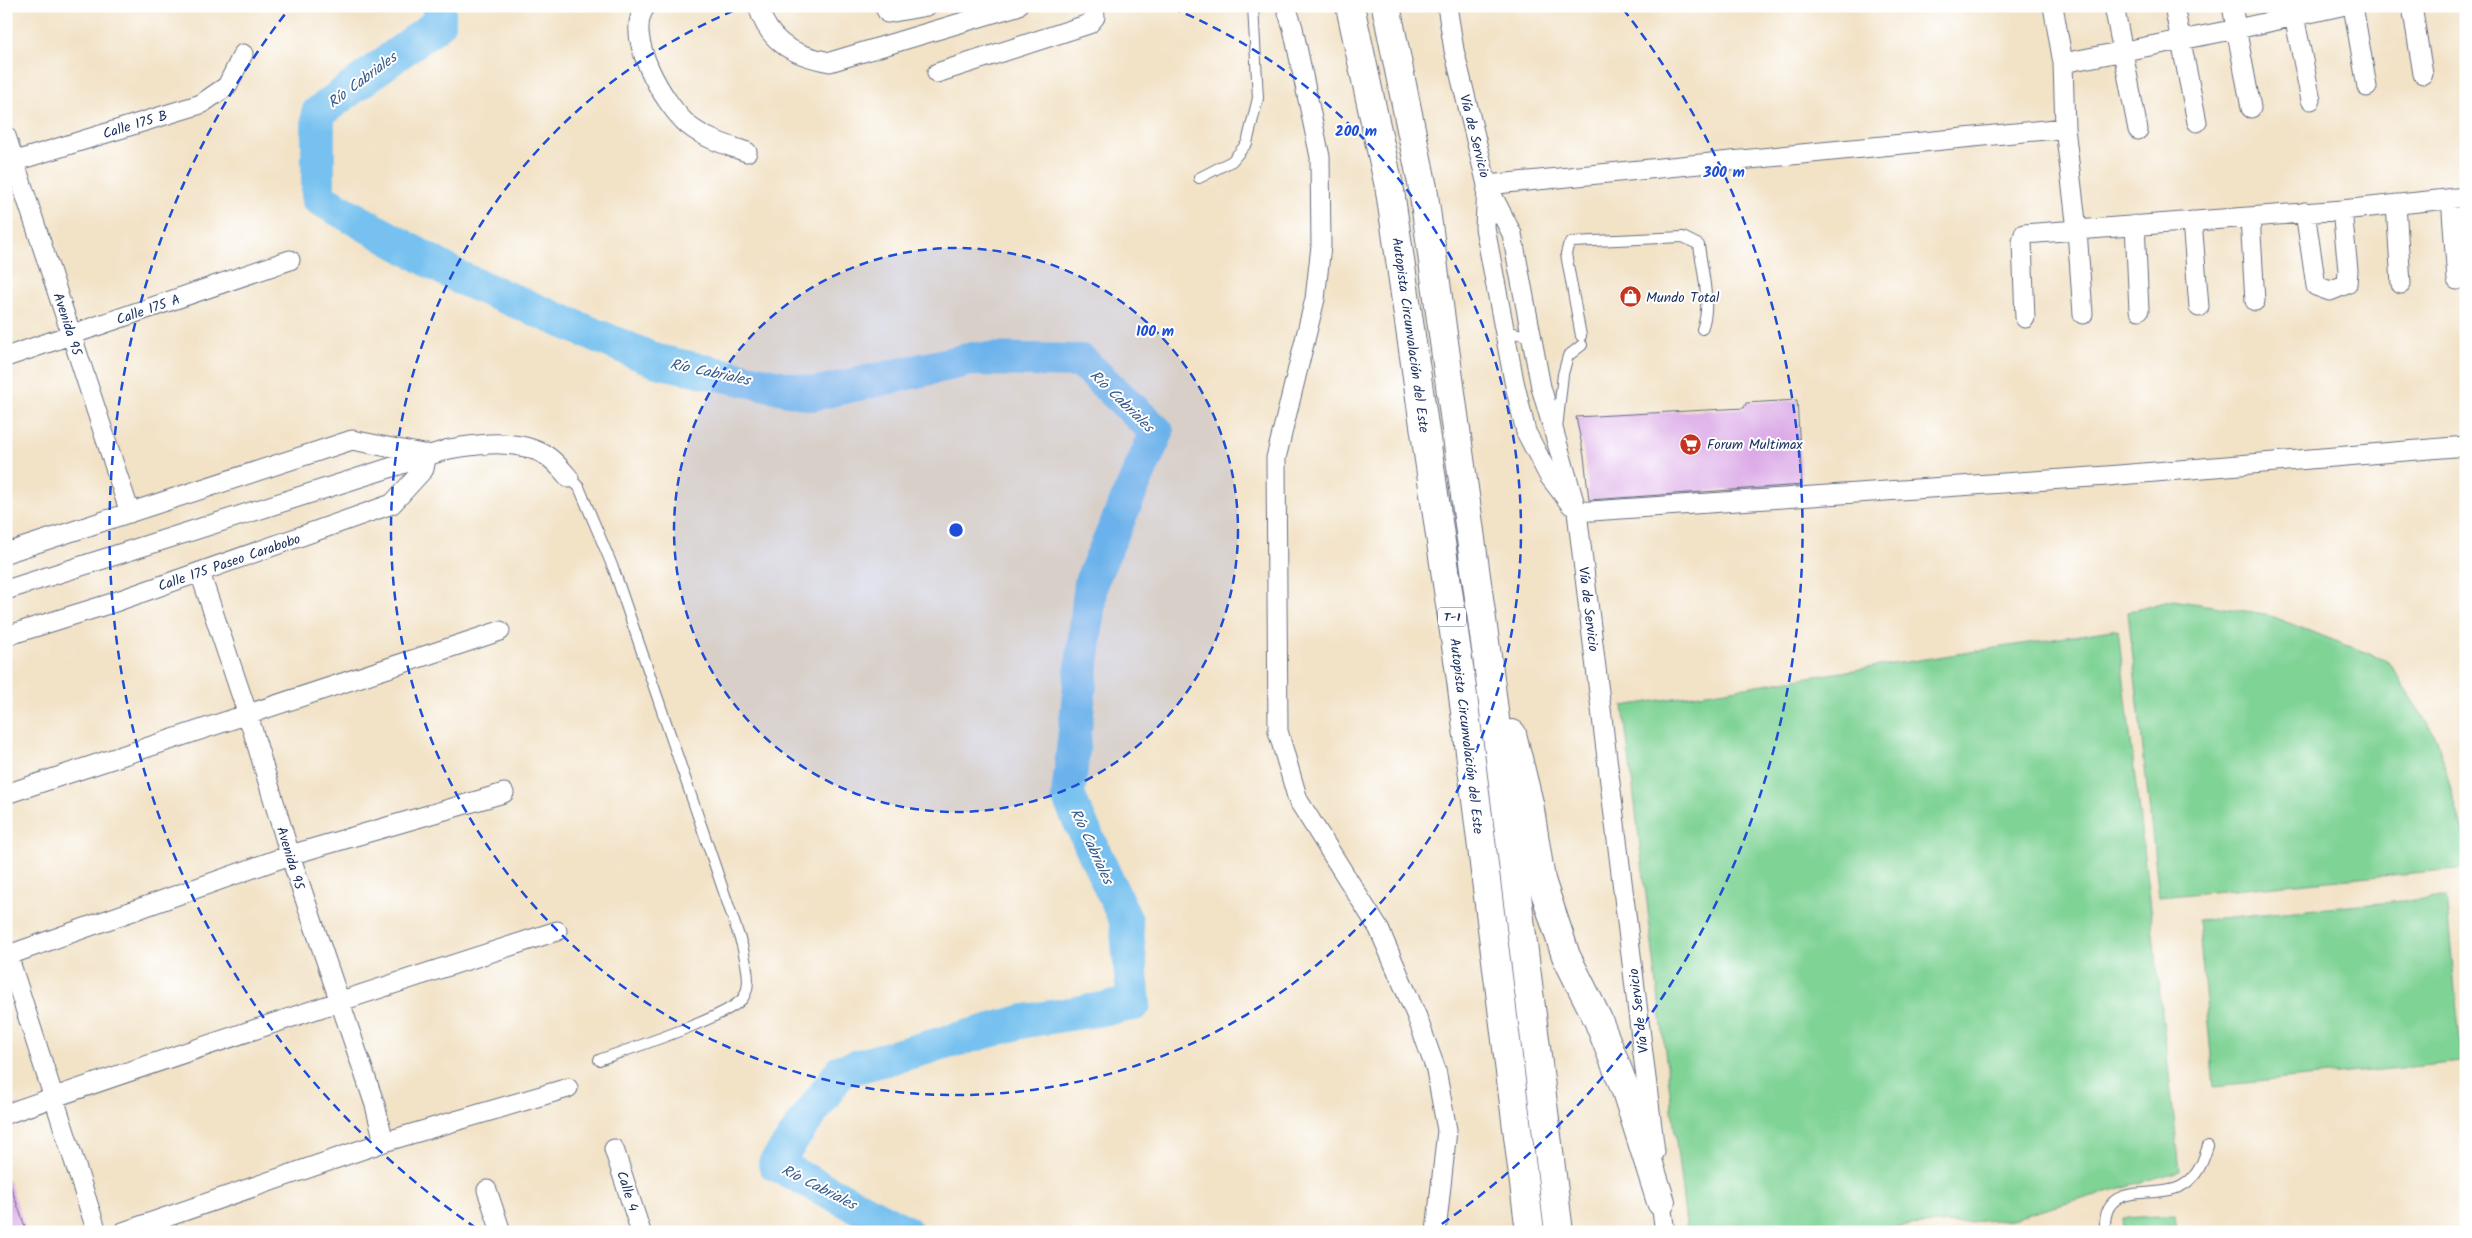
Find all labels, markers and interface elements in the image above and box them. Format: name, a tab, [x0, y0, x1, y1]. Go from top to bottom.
water label: Río Cabriales	[323, 46, 404, 115]
street label: Vía de Servicio	[1453, 92, 1495, 180]
street label: Calle 175 B	[100, 105, 170, 145]
text: 200 m	[1335, 120, 1377, 144]
text: 300 m	[1702, 161, 1745, 185]
street label: Autopista Circunvalación del Este	[1385, 236, 1435, 435]
shop icon: Mundo Total	[1618, 285, 1642, 309]
place label: Mundo Total	[1646, 287, 1720, 309]
street label: Calle 175 A	[113, 289, 183, 331]
street label: Avenida 95	[47, 290, 88, 360]
text: 100 m	[1136, 320, 1174, 344]
water label: Río Cabriales	[667, 353, 754, 394]
water label: Río Cabriales	[1084, 365, 1160, 440]
supermarket icon: Forum Multimax	[1679, 432, 1703, 456]
place label: Forum Multimax	[1707, 434, 1803, 456]
centre of rings	[947, 521, 965, 539]
street label: Calle 175 Paseo Carabobo	[155, 528, 304, 598]
street label: Vía de Servicio	[1572, 565, 1604, 653]
road number: T-1	[1438, 608, 1466, 626]
street label: Autopista Circunvalación del Este	[1443, 637, 1489, 836]
water label: Río Cabriales	[1063, 804, 1120, 890]
street label: Avenida 95	[270, 824, 311, 894]
street label: Vía de Servicio	[1623, 967, 1655, 1055]
water label: Río Cabriales	[777, 1159, 862, 1218]
street label: Calle 4	[610, 1168, 644, 1215]

